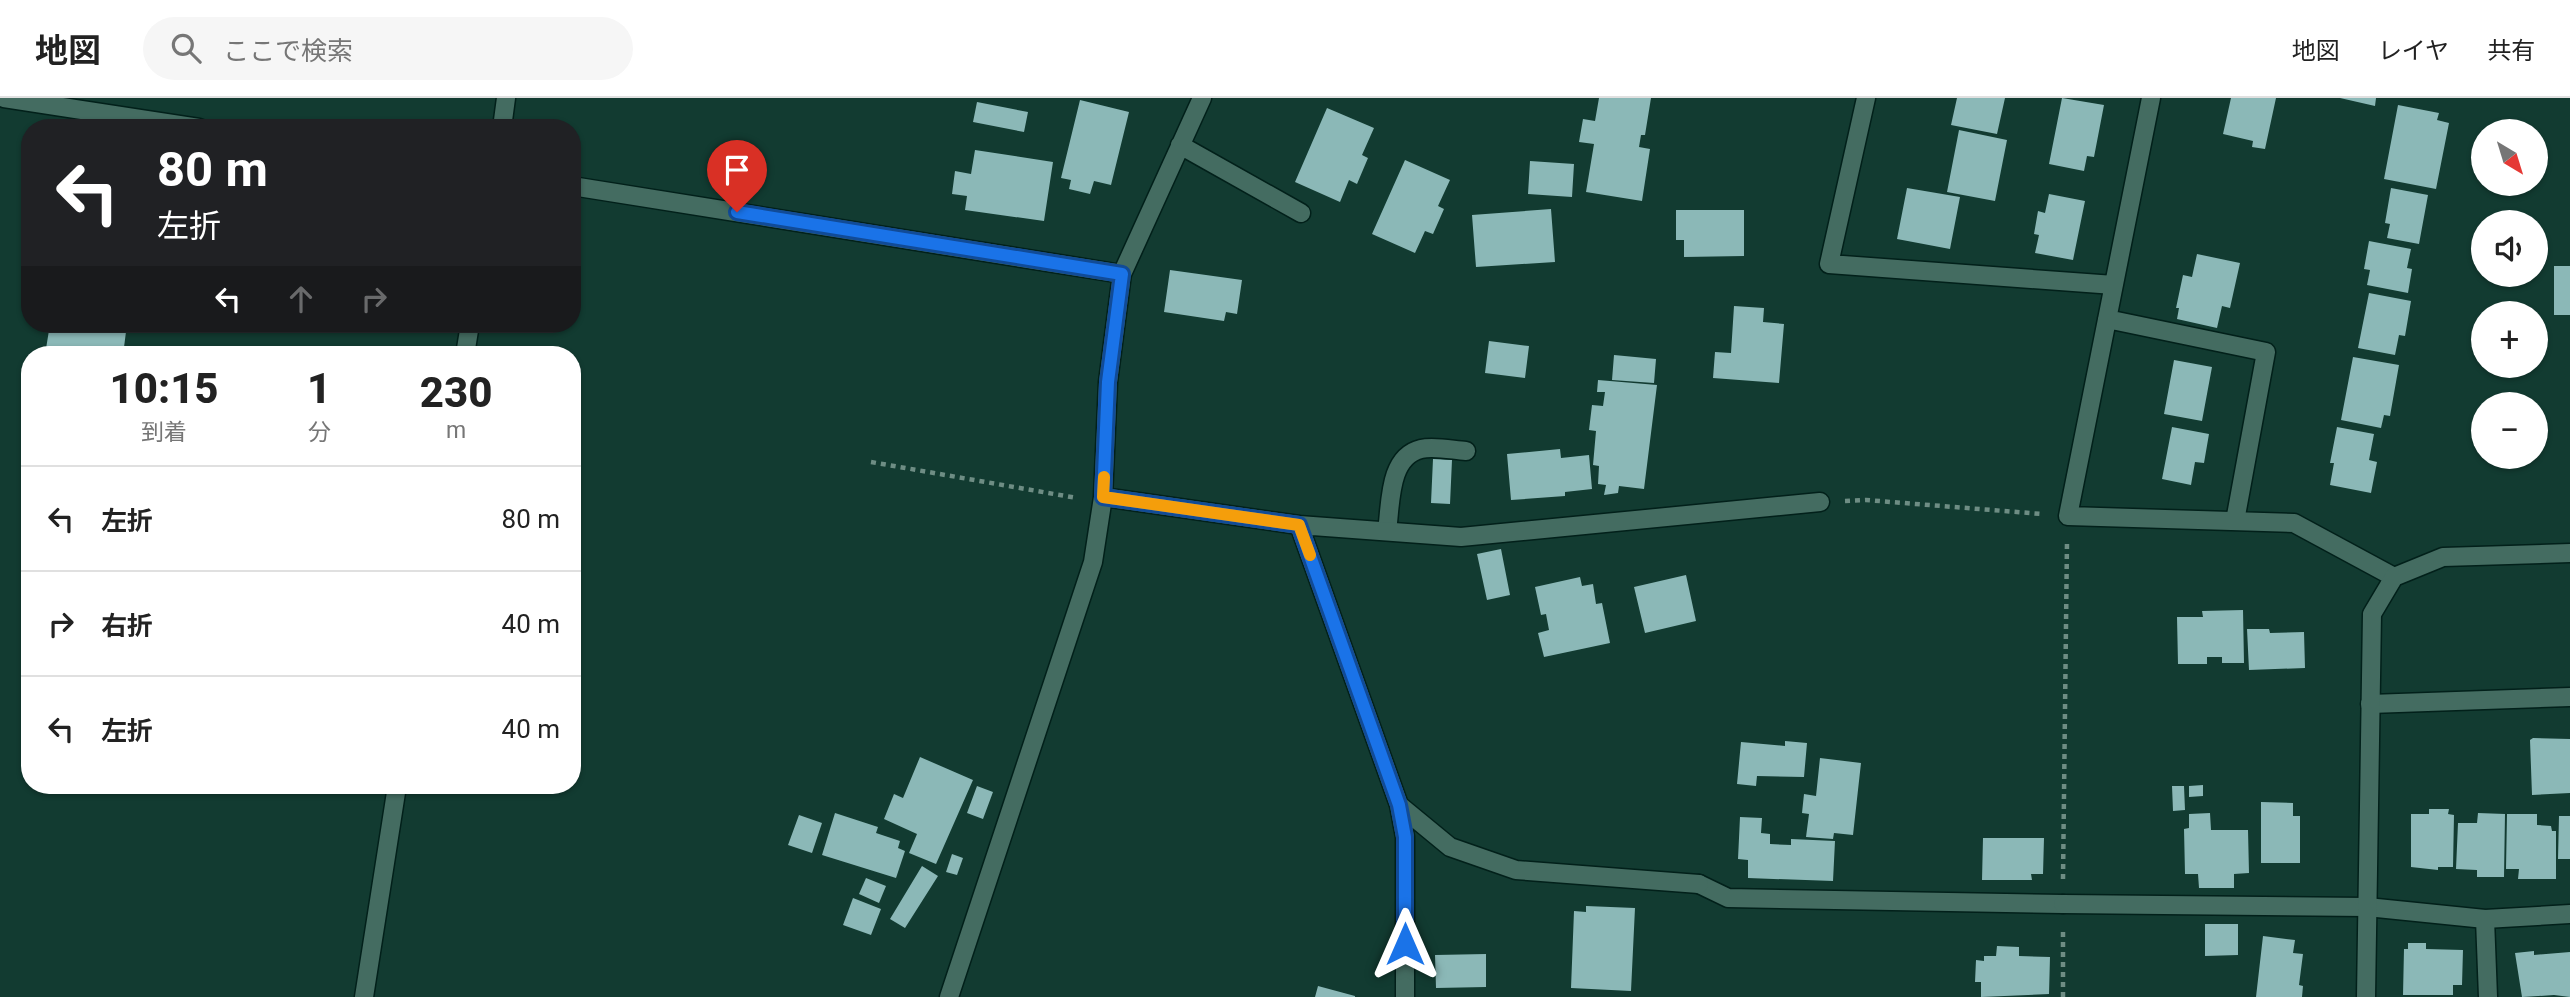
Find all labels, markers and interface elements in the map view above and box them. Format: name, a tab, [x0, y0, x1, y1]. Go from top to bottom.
search box	[143, 17, 633, 80]
icon: search	[167, 29, 205, 67]
text: 地図	[35, 31, 101, 70]
text: ここで検索	[223, 36, 353, 66]
text: 地図	[2292, 37, 2340, 65]
text: レイヤ	[2378, 37, 2449, 65]
text: 共有	[2487, 37, 2535, 65]
north arrow	[2471, 119, 2548, 196]
map controls	[2471, 119, 2548, 469]
pin	[707, 140, 767, 212]
text: 80 m	[157, 141, 268, 198]
icon: left	[42, 147, 133, 238]
icon: arrive	[718, 151, 756, 189]
text: 左折	[157, 207, 221, 245]
button: sound	[2471, 210, 2548, 287]
icon: left	[209, 280, 247, 318]
icon: ahead	[282, 280, 320, 318]
icon: right	[355, 280, 393, 318]
button: +	[2471, 301, 2548, 378]
text: 10:15	[109, 364, 219, 413]
text: 1	[307, 364, 331, 413]
text: 230	[420, 368, 492, 417]
button: −	[2471, 392, 2548, 469]
text: m	[446, 417, 466, 444]
text: 到着	[141, 419, 187, 446]
text: 分	[308, 419, 331, 446]
icon: left	[42, 500, 80, 538]
text: 80 m	[502, 504, 560, 534]
text: 左折	[101, 506, 153, 536]
icon: right	[42, 605, 80, 643]
text: 40 m	[502, 609, 560, 639]
text: 右折	[101, 611, 153, 641]
icon: left	[42, 710, 80, 748]
text: 40 m	[502, 714, 560, 744]
text: 左折	[101, 716, 153, 746]
position arrow	[1368, 907, 1442, 981]

